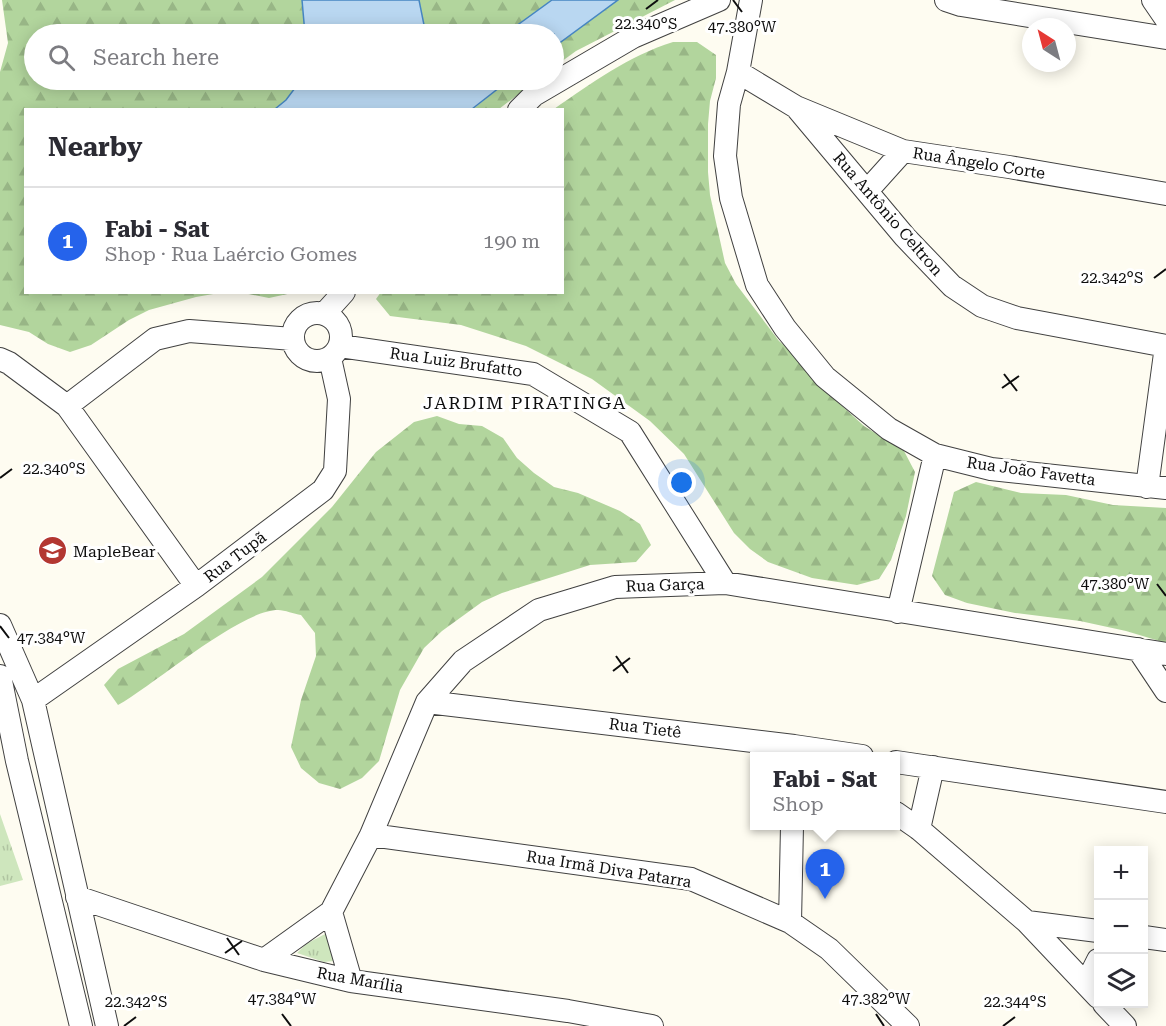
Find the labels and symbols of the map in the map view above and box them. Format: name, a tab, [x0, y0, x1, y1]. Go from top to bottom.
text: 22.340°S	[615, 15, 677, 33]
text: 47.380°W	[708, 18, 777, 36]
north arrow	[1022, 18, 1076, 72]
street label: Rua Ângelo Corte	[911, 143, 1047, 183]
street label: Rua Antônio Celtron	[829, 148, 947, 280]
text: 22.342°S	[1081, 269, 1143, 287]
street label: Rua Luiz Brufatto	[389, 343, 524, 381]
district label: JARDIM PIRATINGA	[423, 392, 627, 413]
street label: Rua João Favetta	[965, 453, 1097, 489]
text: 22.340°S	[23, 460, 85, 478]
your location	[667, 468, 696, 497]
street label: Rua Tupã	[200, 527, 270, 587]
school or university icon: MapleBear	[36, 535, 68, 567]
place label: MapleBear	[73, 542, 156, 561]
street label: Rua Garça	[625, 574, 705, 596]
text: 47.380°W	[1081, 575, 1150, 593]
text: 47.384°W	[17, 629, 86, 647]
street label: Rua Tietê	[608, 714, 682, 742]
street label: Rua Irmã Diva Patarra	[525, 847, 693, 892]
pin: 1	[806, 850, 844, 899]
street label: Rua Marília	[315, 963, 405, 997]
text: 47.384°W	[248, 990, 317, 1008]
text: 47.382°W	[842, 990, 911, 1008]
text: 22.342°S	[105, 993, 167, 1011]
text: 22.344°S	[984, 993, 1046, 1011]

